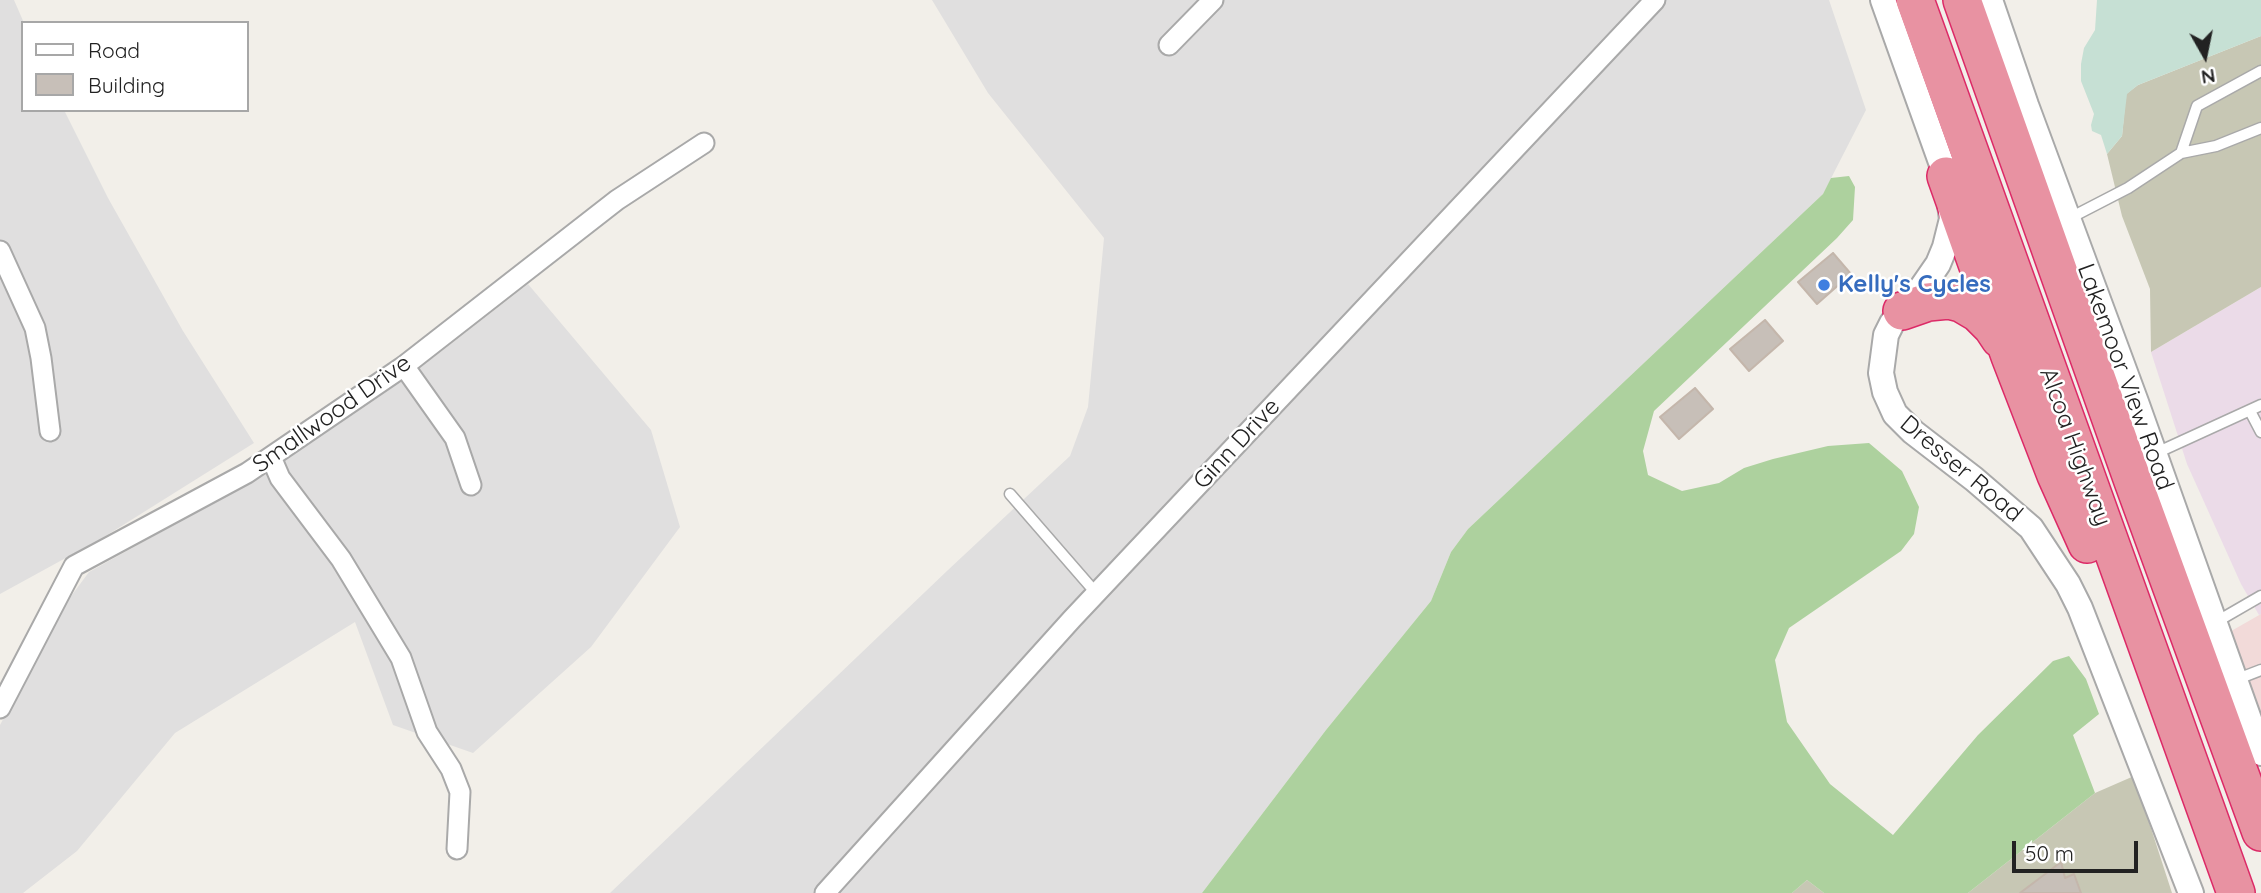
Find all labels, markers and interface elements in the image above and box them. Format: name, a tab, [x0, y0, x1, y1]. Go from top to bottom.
legend	[21, 21, 248, 112]
north arrow	[2170, 21, 2240, 91]
text: Road	[88, 37, 140, 63]
text: N	[2200, 64, 2217, 90]
text: Building	[88, 72, 165, 98]
street label: Lakemoor View Road	[2071, 260, 2179, 494]
place label: Kelly's Cycles	[1838, 271, 1991, 299]
marker: Kelly's Cycles	[1816, 277, 1832, 293]
street label: Smallwood Drive	[247, 349, 417, 479]
street label: Alcoa Highway	[2033, 364, 2117, 530]
street label: Ginn Drive	[1188, 393, 1286, 495]
street label: Dresser Road	[1894, 409, 2028, 529]
scale bar	[2016, 826, 2142, 870]
text: 50 m	[2025, 840, 2074, 866]

